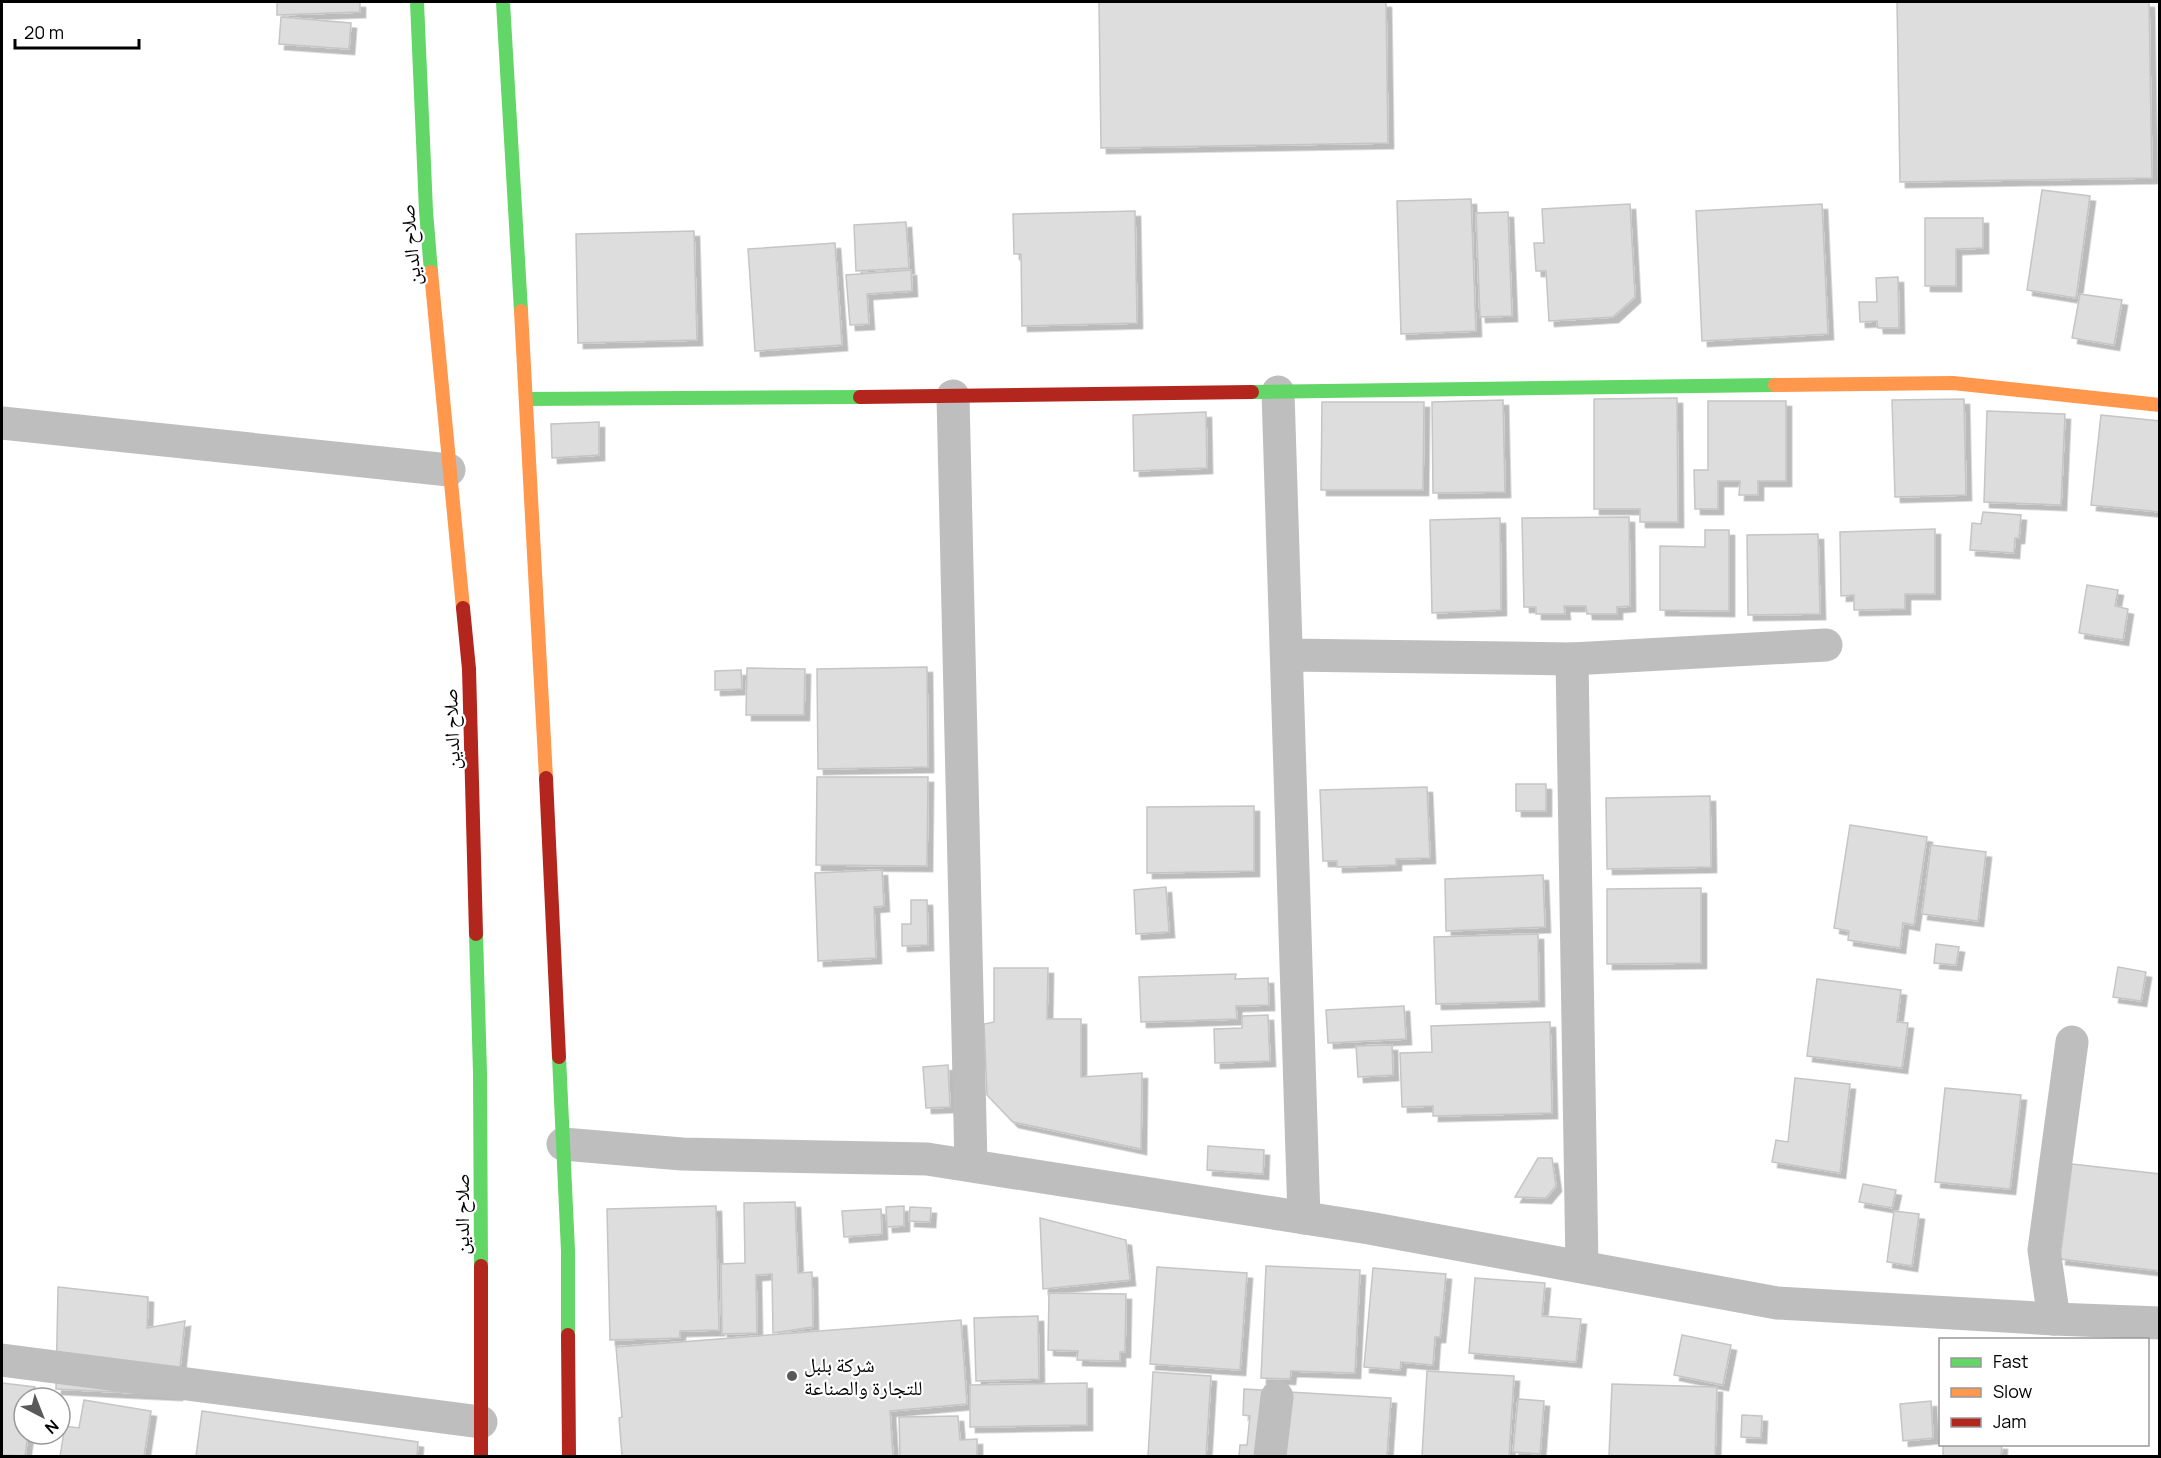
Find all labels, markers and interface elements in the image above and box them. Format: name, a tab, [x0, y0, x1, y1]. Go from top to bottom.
scale bar	[15, 12, 140, 50]
text: 20 m	[24, 20, 64, 44]
street label: صلاح الدين	[393, 203, 427, 287]
street label: صلاح الدين	[436, 688, 466, 770]
street label: صلاح الدين	[448, 1173, 475, 1255]
legend	[1939, 1338, 2149, 1446]
text: Fast	[1993, 1349, 2028, 1373]
place label: شركة بلبل للتجارة والصناعة	[804, 1351, 923, 1401]
marker: شركة بلبل للتجارة والصناعة	[785, 1369, 799, 1383]
text: Slow	[1993, 1379, 2033, 1403]
north arrow	[12, 1386, 72, 1446]
text: Jam	[1993, 1409, 2027, 1433]
text: N	[40, 1415, 64, 1439]

